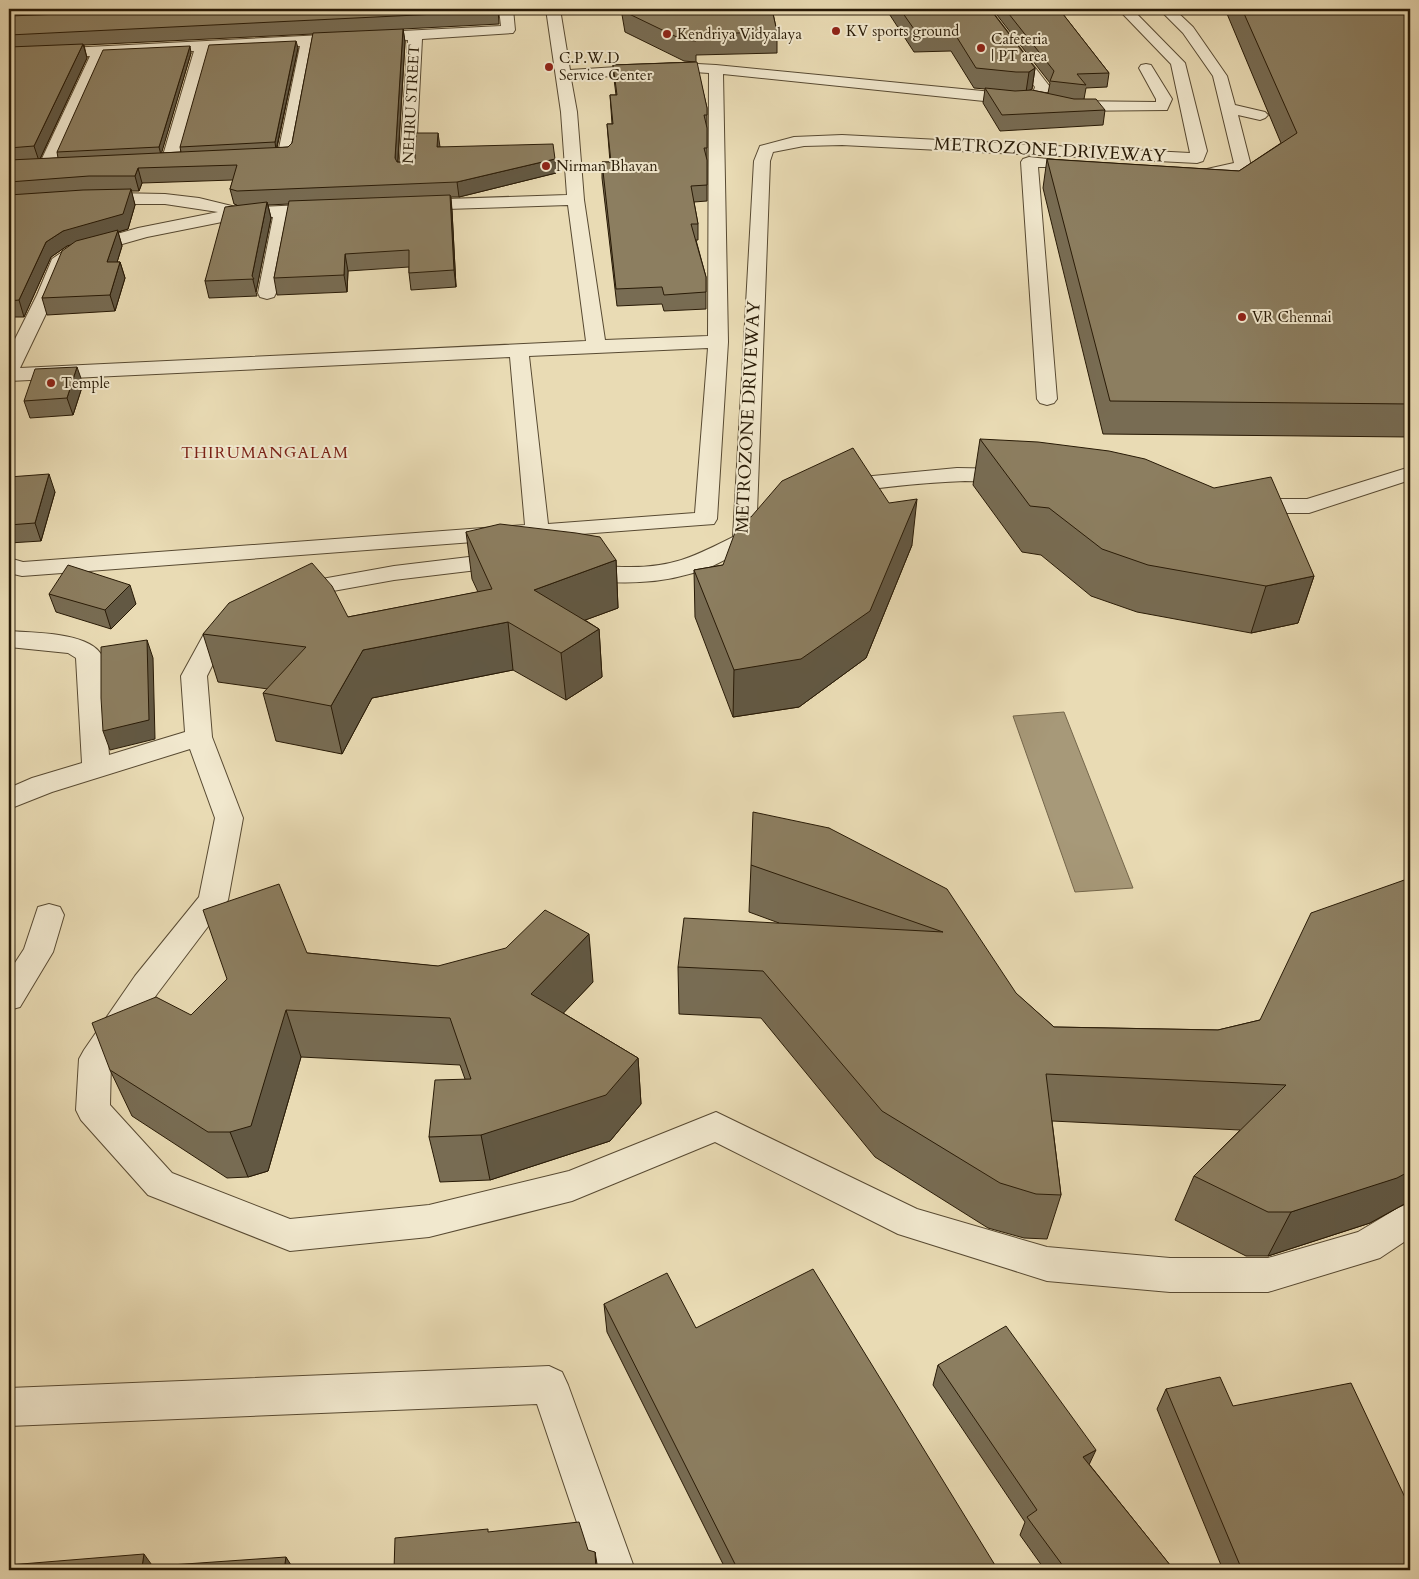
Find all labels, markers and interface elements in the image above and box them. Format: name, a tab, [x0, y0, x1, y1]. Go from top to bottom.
place label: KV sports ground	[846, 21, 959, 41]
place label: Kendriya Vidyalaya	[677, 24, 802, 44]
marker: KV sports ground	[830, 25, 842, 37]
marker: Kendriya Vidyalaya	[661, 28, 673, 40]
place label: Cafeteria | PT area	[991, 29, 1049, 66]
marker: Cafeteria | PT area	[975, 42, 987, 54]
street label: NEHRU STREET	[398, 44, 424, 164]
place label: C.P.W.D Service Center	[559, 48, 653, 85]
marker: C.P.W.D Service Center	[543, 61, 555, 73]
street label: METROZONE DRIVEWAY	[933, 131, 1167, 169]
place label: Nirman Bhavan	[556, 156, 658, 176]
marker: Nirman Bhavan	[540, 160, 552, 172]
street label: METROZONE DRIVEWAY	[729, 300, 767, 534]
place label: VR Chennai	[1252, 307, 1332, 327]
marker: VR Chennai	[1236, 311, 1248, 323]
place label: Temple	[61, 373, 110, 393]
marker: Temple	[45, 377, 57, 389]
district label: THIRUMANGALAM	[181, 442, 349, 464]

